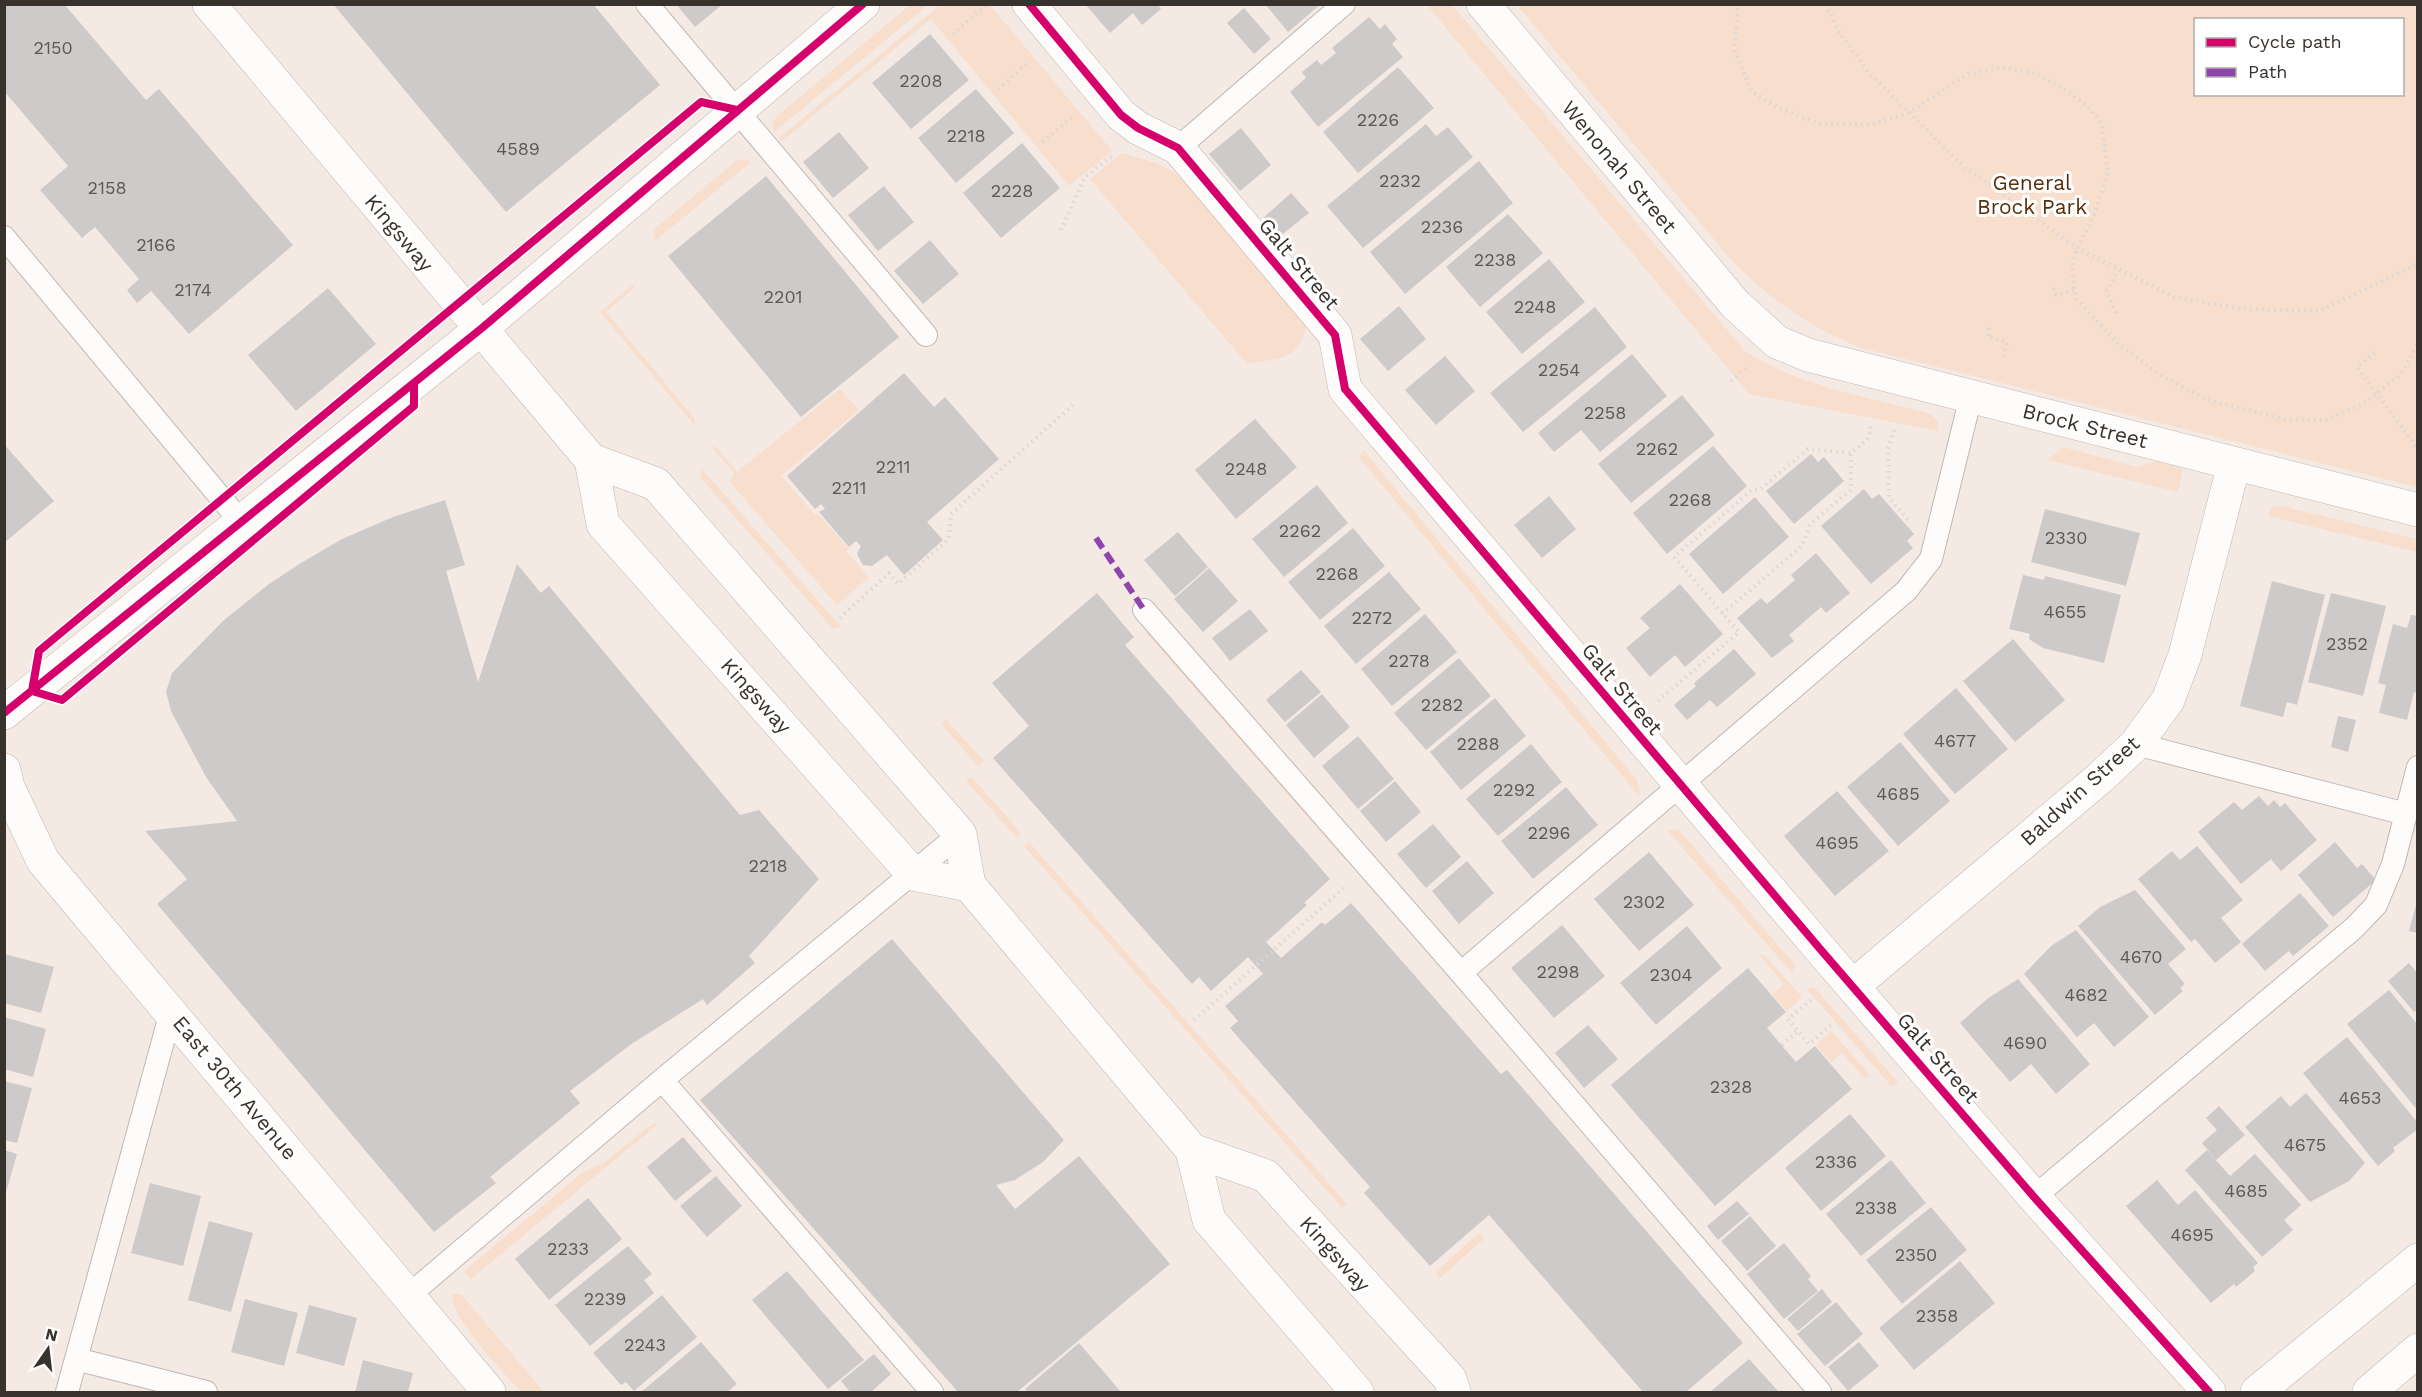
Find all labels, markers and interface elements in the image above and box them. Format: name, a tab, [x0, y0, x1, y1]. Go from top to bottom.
legend	[2194, 18, 2404, 96]
text: Cycle path	[2248, 31, 2342, 52]
house number: 2150	[33, 37, 73, 58]
text: Path	[2248, 61, 2288, 82]
house number: 2208	[899, 70, 943, 91]
street label: Wenonah Street	[1557, 95, 1682, 238]
house number: 2226	[1357, 109, 1399, 130]
house number: 2218	[946, 125, 986, 146]
house number: 4589	[496, 138, 540, 159]
house number: 2232	[1379, 170, 1421, 191]
park label: General Brock Park	[1977, 170, 2087, 219]
house number: 2158	[87, 177, 127, 198]
house number: 2228	[991, 180, 1033, 201]
street label: Kingsway	[360, 189, 439, 277]
street label: Galt Street	[1254, 213, 1345, 315]
house number: 2236	[1421, 216, 1463, 237]
house number: 2166	[136, 234, 176, 255]
house number: 2238	[1474, 249, 1516, 270]
house number: 2174	[174, 279, 212, 300]
house number: 2201	[763, 286, 803, 307]
house number: 2248	[1514, 296, 1556, 317]
house number: 2254	[1538, 359, 1580, 380]
street label: Brock Street	[2020, 398, 2150, 453]
house number: 2258	[1584, 402, 1626, 423]
house number: 2262	[1636, 438, 1678, 459]
house number: 2211	[875, 456, 911, 477]
house number: 2248	[1225, 458, 1267, 479]
house number: 2211	[831, 477, 867, 498]
house number: 2268	[1668, 489, 1712, 510]
house number: 2262	[1279, 520, 1321, 541]
house number: 2330	[2045, 527, 2087, 548]
house number: 2268	[1315, 563, 1359, 584]
house number: 4655	[2044, 601, 2086, 622]
house number: 2272	[1351, 607, 1393, 628]
house number: 2352	[2326, 633, 2368, 654]
street label: Galt Street	[1577, 638, 1668, 740]
house number: 2278	[1388, 650, 1430, 671]
street label: Kingsway	[716, 653, 797, 739]
house number: 2282	[1421, 694, 1463, 715]
house number: 4677	[1934, 730, 1976, 751]
street label: Baldwin Street	[2015, 730, 2145, 851]
house number: 2288	[1456, 733, 1500, 754]
house number: 2292	[1493, 779, 1535, 800]
house number: 4685	[1876, 783, 1920, 804]
house number: 2296	[1527, 822, 1571, 843]
house number: 4695	[1815, 832, 1859, 853]
house number: 2218	[748, 855, 788, 876]
house number: 2302	[1623, 891, 1665, 912]
house number: 4670	[2120, 946, 2162, 967]
house number: 2298	[1536, 961, 1580, 982]
house number: 2304	[1649, 964, 1693, 985]
house number: 4682	[2064, 984, 2108, 1005]
street label: Galt Street	[1892, 1007, 1985, 1108]
street label: East 30th Avenue	[168, 1011, 303, 1165]
house number: 4690	[2003, 1032, 2047, 1053]
house number: 2328	[1710, 1076, 1752, 1097]
house number: 4653	[2339, 1087, 2381, 1108]
house number: 4675	[2284, 1134, 2326, 1155]
house number: 2336	[1815, 1151, 1857, 1172]
house number: 4685	[2224, 1180, 2268, 1201]
house number: 2338	[1855, 1197, 1897, 1218]
street label: Kingsway	[1295, 1211, 1376, 1297]
house number: 4695	[2170, 1224, 2214, 1245]
house number: 2233	[547, 1238, 589, 1259]
house number: 2350	[1895, 1244, 1937, 1265]
house number: 2239	[584, 1288, 626, 1309]
house number: 2358	[1916, 1305, 1958, 1326]
north arrow	[18, 1319, 78, 1379]
text: N	[43, 1324, 60, 1346]
house number: 2243	[624, 1334, 666, 1355]

